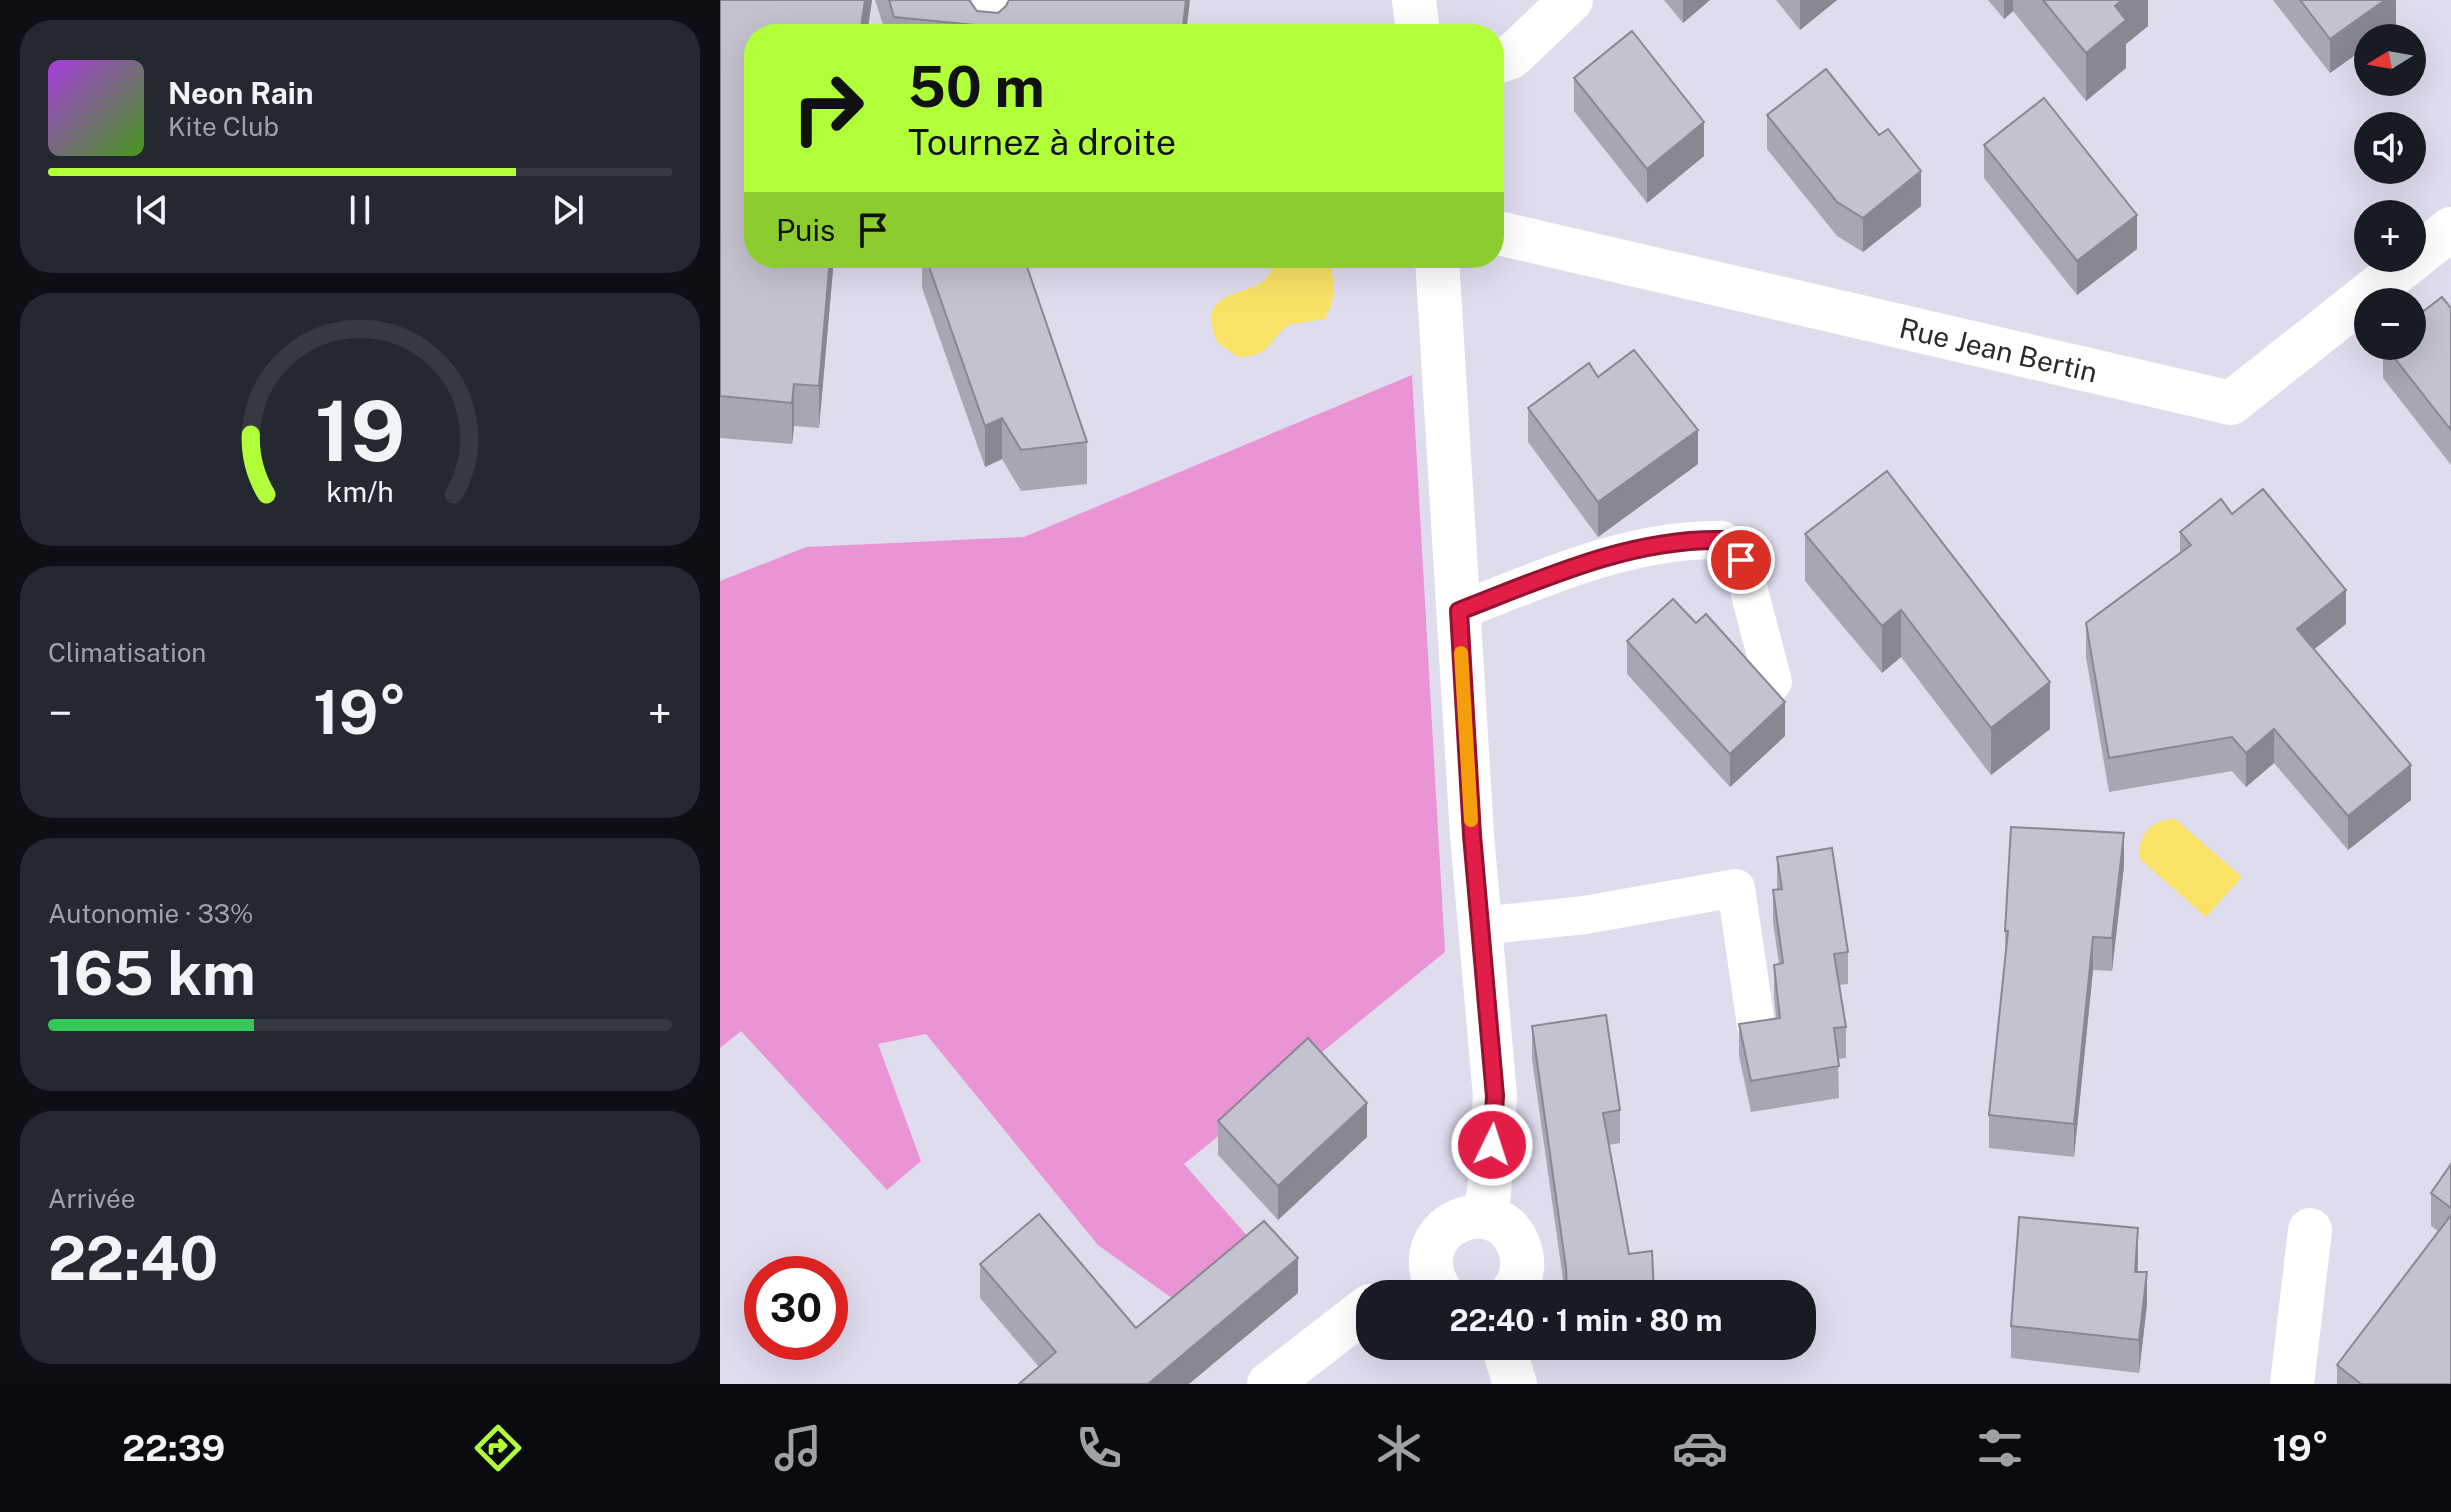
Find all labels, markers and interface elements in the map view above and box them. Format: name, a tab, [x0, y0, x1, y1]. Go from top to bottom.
north arrow	[2354, 24, 2426, 96]
map controls	[2354, 24, 2426, 360]
text: 50 m	[908, 54, 1045, 120]
icon: right	[776, 56, 880, 160]
text: Neon Rain	[168, 75, 314, 111]
text: Kite Club	[168, 111, 279, 142]
button: sound	[2354, 112, 2426, 184]
text: Tournez à droite	[908, 121, 1176, 163]
icon: previous	[130, 188, 174, 232]
icon: pause	[338, 188, 382, 232]
icon: next	[546, 188, 590, 232]
button: +	[2354, 200, 2426, 272]
icon: arrive	[851, 208, 895, 252]
text: Puis	[776, 212, 835, 248]
button: −	[2354, 288, 2426, 360]
street label: Rue Jean Bertin	[1896, 310, 2101, 388]
text: 19	[315, 382, 405, 480]
text: km/h	[326, 475, 394, 508]
pin	[1707, 526, 1775, 594]
icon: arrive	[1719, 538, 1763, 582]
text: Climatisation	[48, 637, 206, 668]
text: 19°	[313, 677, 407, 748]
text: −	[48, 687, 72, 739]
text: +	[648, 687, 672, 739]
text: Autonomie · 33%	[48, 898, 254, 929]
text: 165 km	[48, 938, 256, 1009]
position arrow	[1450, 1103, 1534, 1187]
text: Arrivée	[48, 1183, 136, 1214]
text: 22:40	[48, 1223, 218, 1294]
speed limit sign: 30	[744, 1256, 848, 1360]
text: 22:40 · 1 min · 80 m	[1450, 1302, 1722, 1338]
icon: directions	[470, 1420, 526, 1476]
icon: music	[770, 1420, 826, 1476]
icon: phone	[1071, 1420, 1127, 1476]
icon: climate	[1371, 1420, 1427, 1476]
icon: car	[1672, 1420, 1728, 1476]
icon: filters	[1972, 1420, 2028, 1476]
text: 22:39	[122, 1427, 225, 1469]
text: 19°	[2273, 1427, 2329, 1469]

